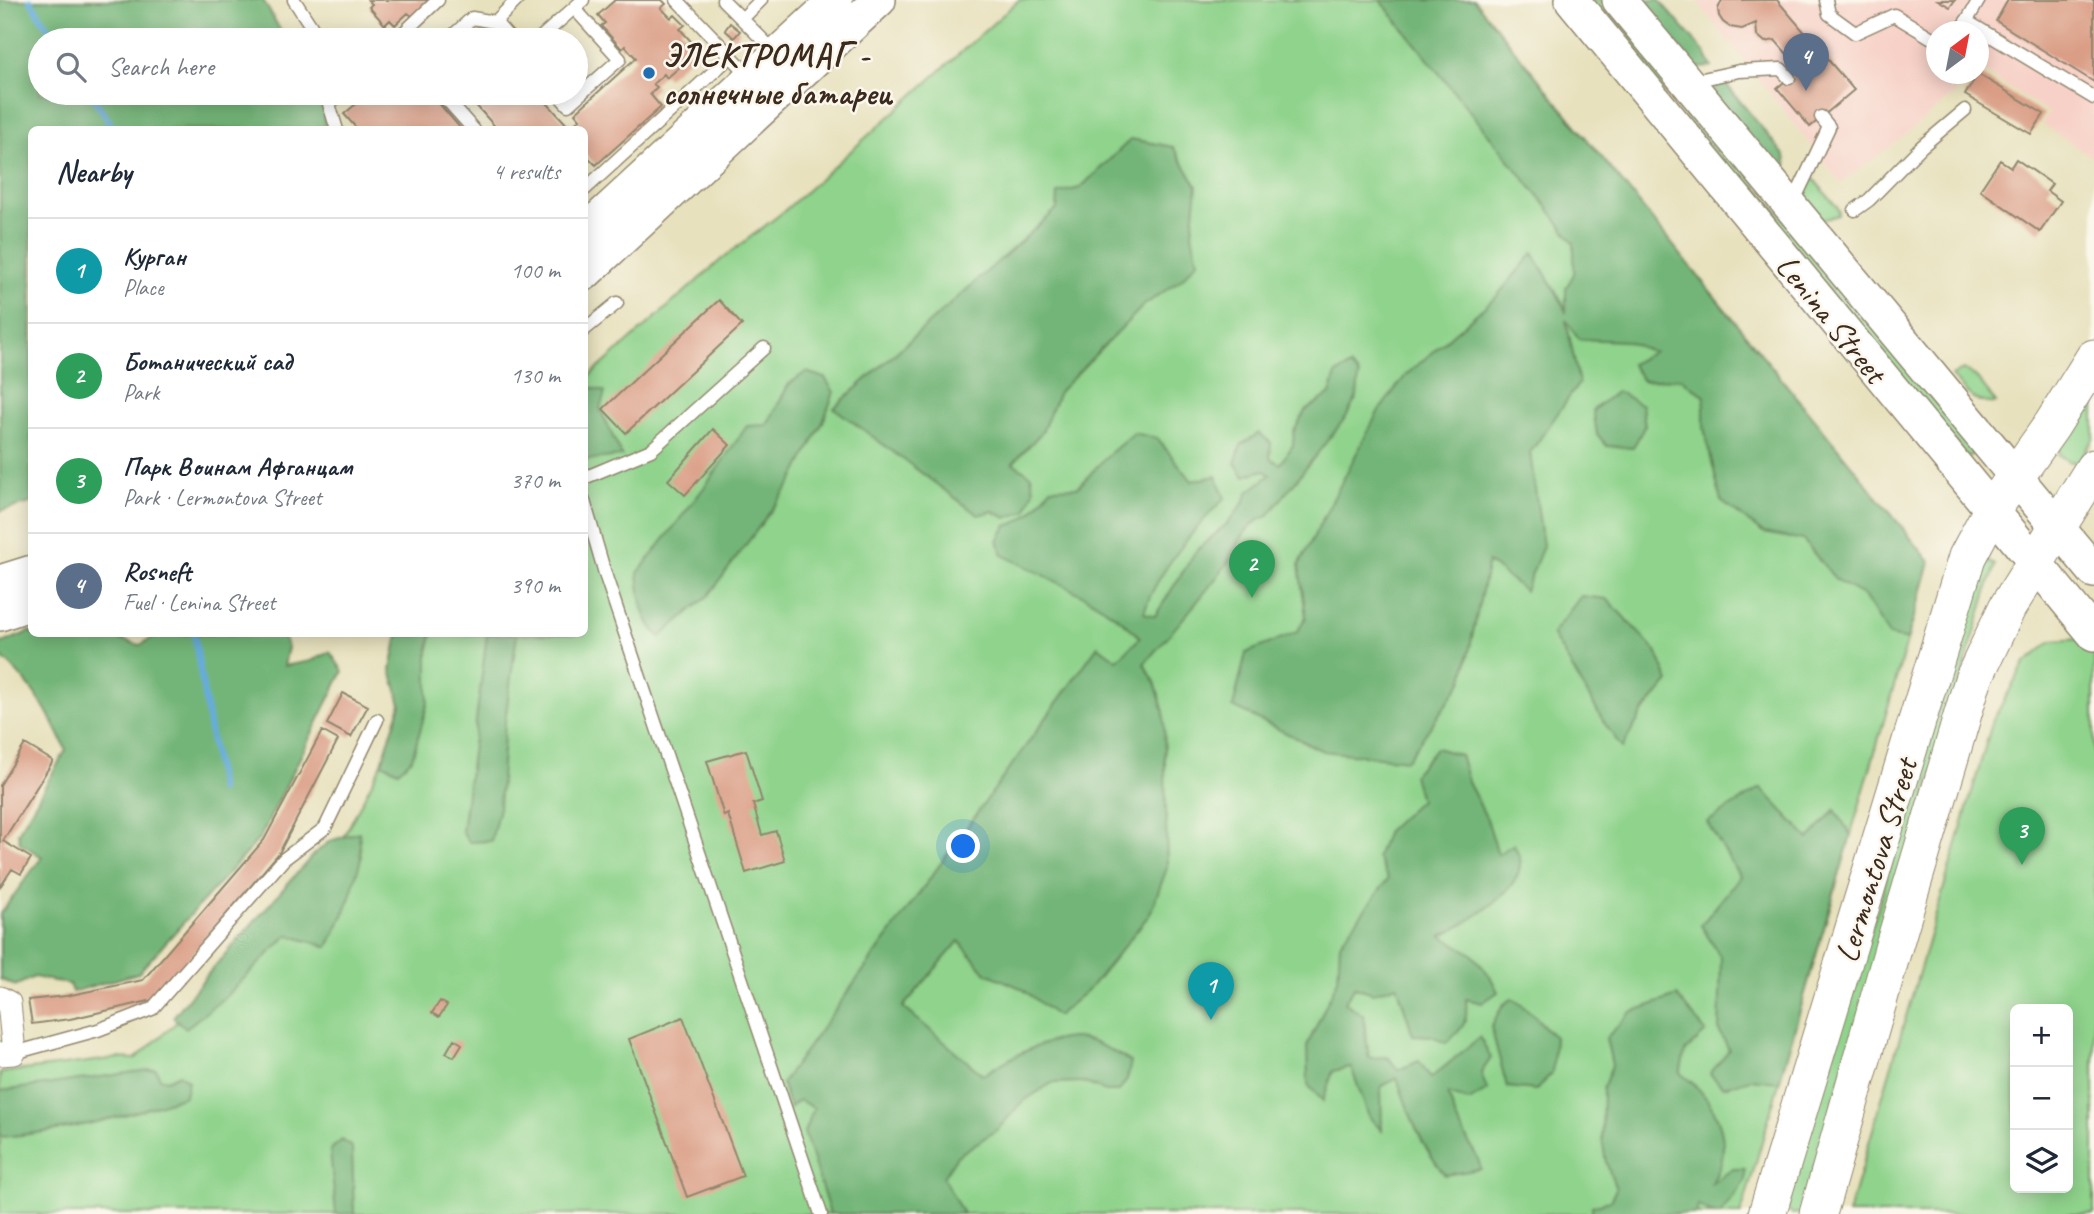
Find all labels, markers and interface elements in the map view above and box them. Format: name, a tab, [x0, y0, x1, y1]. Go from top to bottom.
north arrow	[1926, 21, 1989, 84]
search box	[28, 28, 588, 105]
pin: 4	[1783, 33, 1829, 91]
place label: ЭЛЕКТРОМАГ - солнечные батареи	[663, 34, 894, 114]
icon: search	[52, 48, 90, 86]
text: Search here	[108, 50, 214, 83]
marker: ЭЛЕКТРОМАГ - солнечные батареи	[641, 65, 657, 81]
text: Nearby	[56, 153, 132, 191]
text: 4 results	[493, 157, 560, 186]
text: Курган	[123, 240, 186, 273]
street label: Lenina Street	[1767, 246, 1898, 394]
text: 1	[74, 256, 84, 285]
text: 100 m	[511, 256, 560, 285]
text: Place	[123, 273, 163, 302]
text: Ботанический сад	[123, 345, 292, 378]
text: 2	[74, 361, 84, 390]
text: 130 m	[511, 361, 560, 390]
text: Park	[123, 378, 159, 407]
text: Парк Воинам Афганцам	[123, 450, 352, 483]
text: 3	[74, 466, 84, 495]
text: 370 m	[511, 466, 560, 495]
text: Park · Lermontova Street	[123, 483, 322, 512]
pin: 2	[1229, 540, 1275, 598]
text: Rosneft	[123, 555, 191, 588]
text: 4	[74, 571, 84, 600]
text: 390 m	[511, 571, 560, 600]
text: Fuel · Lenina Street	[123, 588, 275, 617]
street label: Lermontova Street	[1825, 751, 1928, 967]
pin: 3	[1999, 807, 2045, 865]
your location	[946, 829, 980, 863]
pin: 1	[1188, 962, 1234, 1020]
map controls	[2010, 1004, 2073, 1193]
button: +	[2010, 1004, 2073, 1067]
button: −	[2010, 1067, 2073, 1130]
button: layers	[2010, 1130, 2073, 1193]

